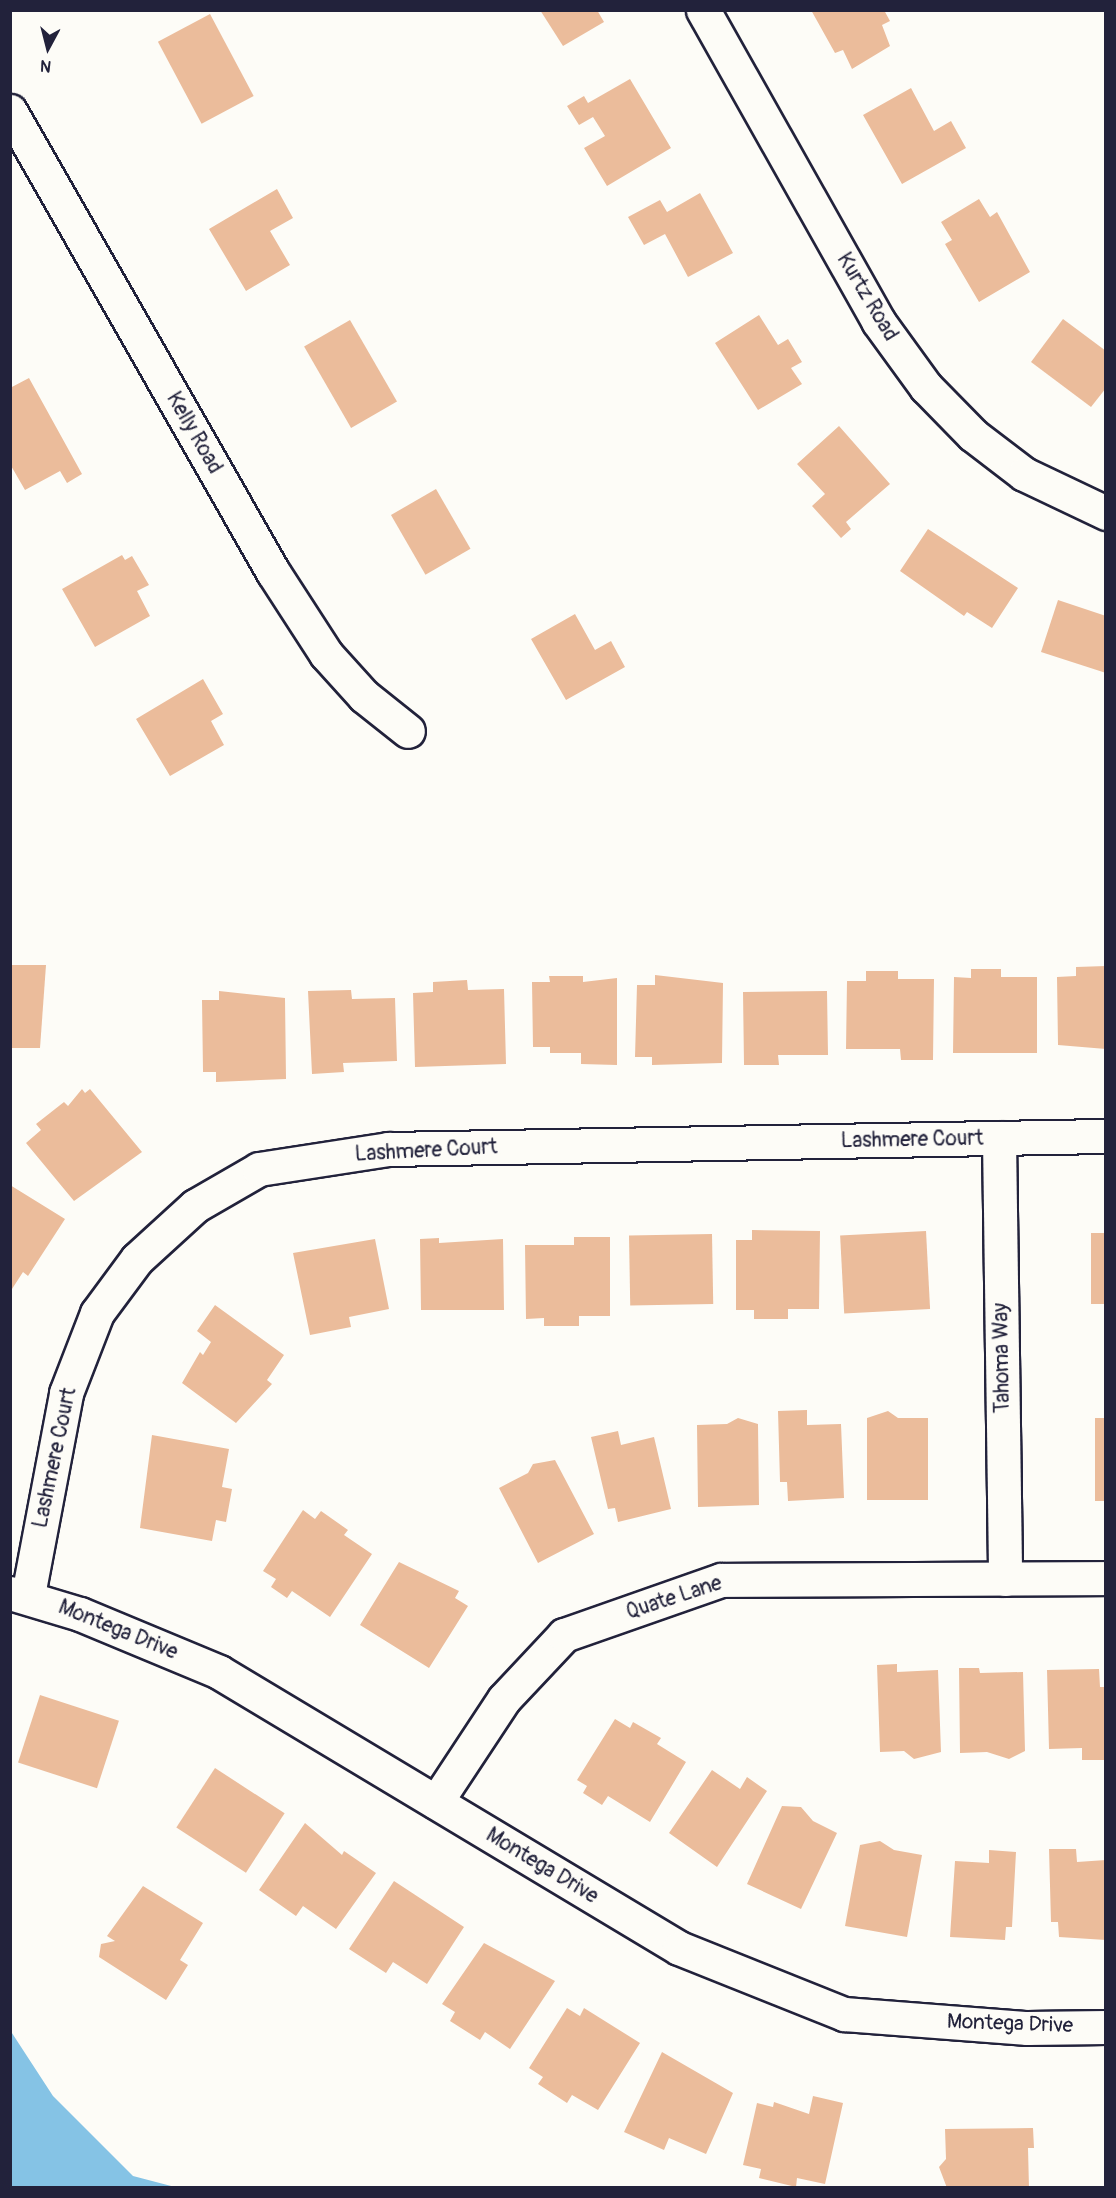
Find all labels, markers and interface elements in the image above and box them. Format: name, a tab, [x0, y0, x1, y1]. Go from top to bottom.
north arrow	[18, 18, 78, 78]
text: N	[39, 55, 52, 76]
street label: Kurtz Road	[831, 248, 903, 346]
street label: Kelly Road	[161, 388, 227, 478]
street label: Lashmere Court	[840, 1126, 984, 1154]
street label: Lashmere Court	[354, 1135, 498, 1167]
street label: Tahoma Way	[988, 1303, 1016, 1413]
street label: Lashmere Court	[28, 1386, 82, 1530]
street label: Quate Lane	[623, 1571, 725, 1625]
street label: Montega Drive	[55, 1595, 181, 1665]
street label: Montega Drive	[481, 1823, 603, 1909]
street label: Montega Drive	[946, 2009, 1074, 2039]

